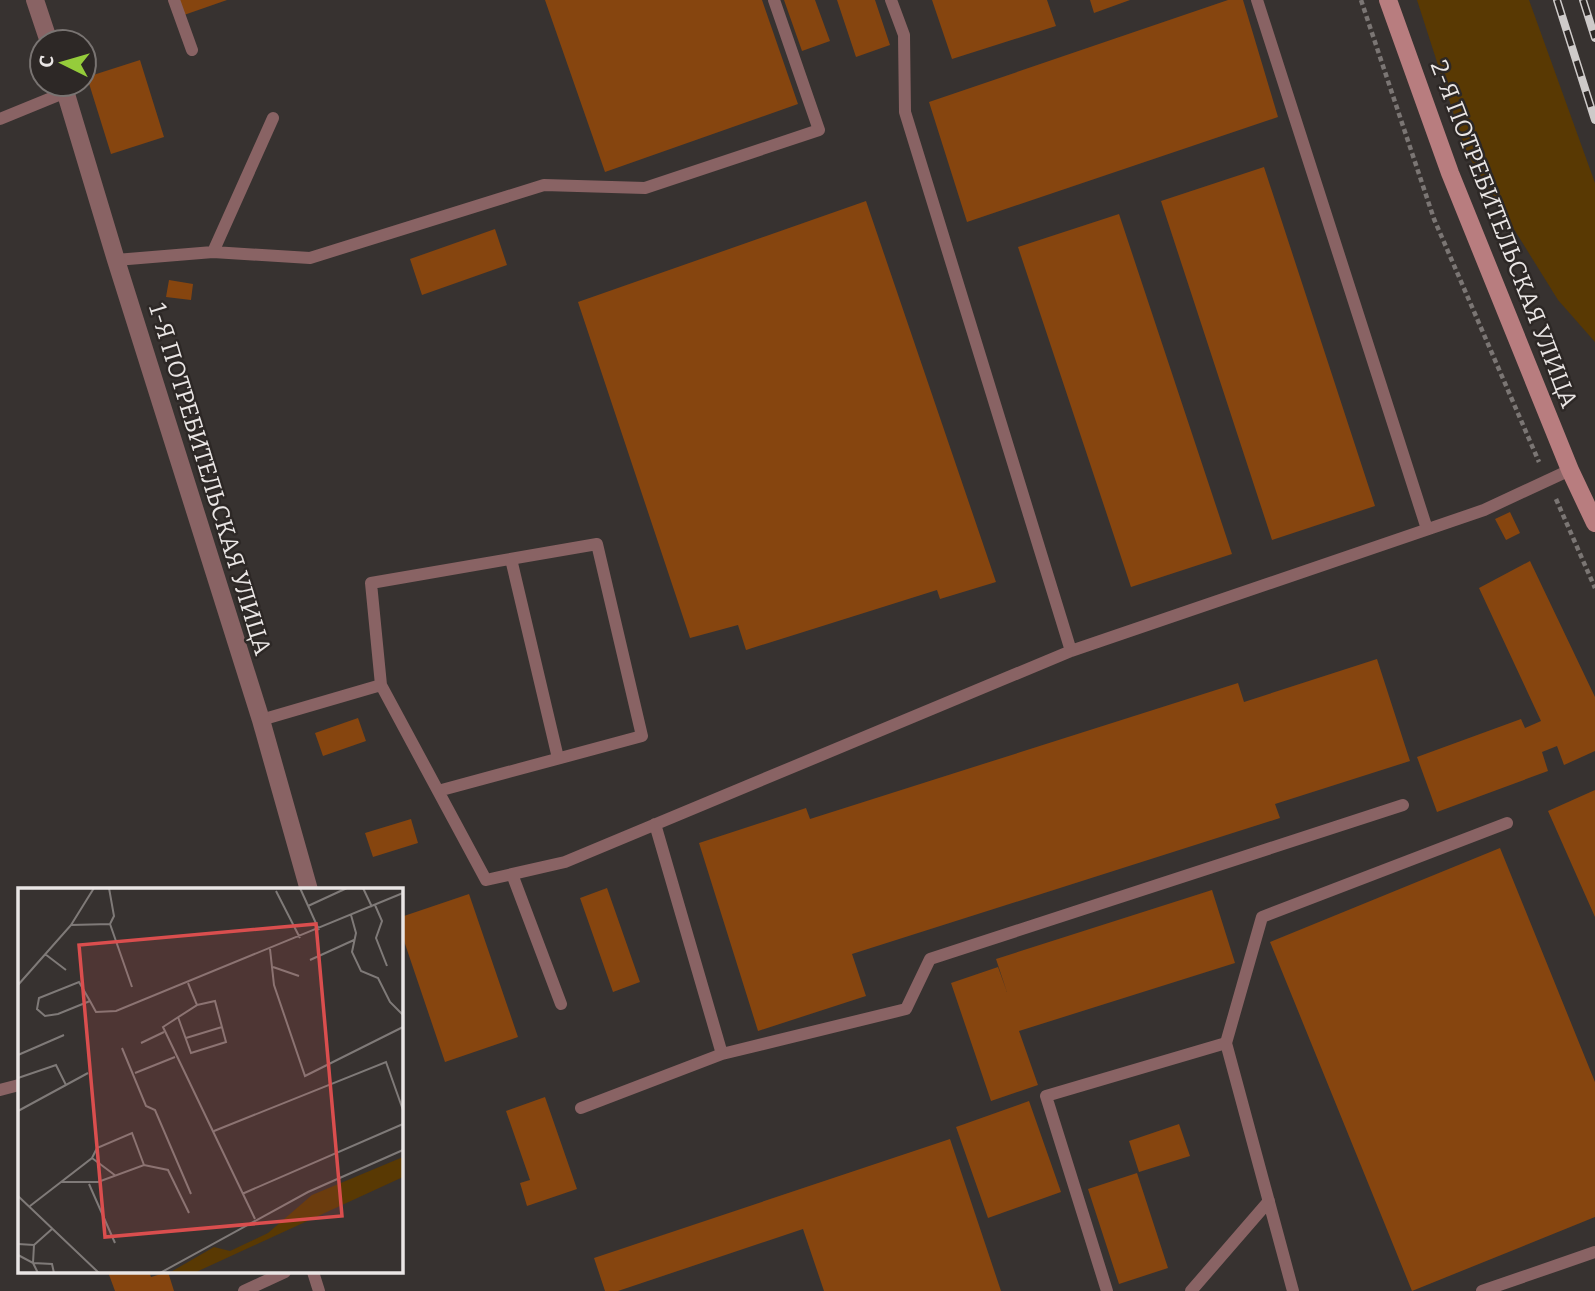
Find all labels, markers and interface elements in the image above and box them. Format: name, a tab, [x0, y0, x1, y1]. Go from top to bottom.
north arrow	[28, 28, 98, 98]
text: С	[35, 55, 59, 69]
street label: 2-Я ПОТРЕБИТЕЛЬСКАЯ УЛИЦА	[1425, 56, 1583, 412]
street label: 1-Я ПОТРЕБИТЕЛЬСКАЯ УЛИЦА	[143, 300, 277, 658]
inset map	[18, 888, 402, 1274]

